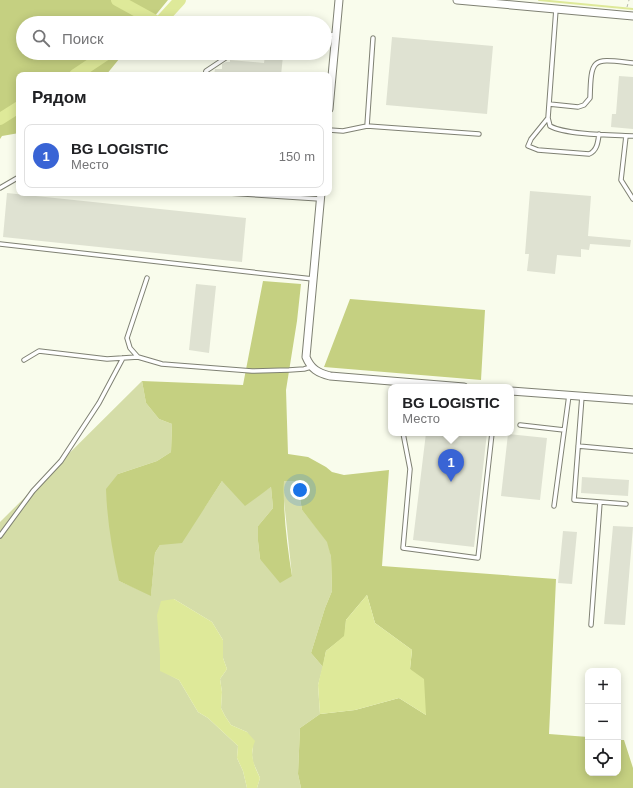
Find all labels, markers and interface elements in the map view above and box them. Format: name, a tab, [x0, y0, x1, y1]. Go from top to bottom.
search box	[16, 16, 332, 60]
icon: search	[30, 27, 52, 49]
text: Поиск	[62, 30, 104, 47]
text: Рядом	[32, 88, 87, 107]
text: BG LOGISTIC	[71, 140, 169, 157]
text: 1	[42, 149, 50, 164]
text: 150 m	[279, 149, 315, 164]
text: Место	[71, 157, 109, 172]
popup	[388, 384, 514, 436]
text: BG LOGISTIC	[402, 394, 500, 411]
text: Место	[402, 411, 440, 426]
pin: 1	[438, 449, 464, 482]
your location	[290, 480, 310, 500]
map controls	[585, 668, 621, 776]
button: +	[585, 668, 621, 704]
button: −	[585, 704, 621, 740]
button: locate	[585, 740, 621, 776]

